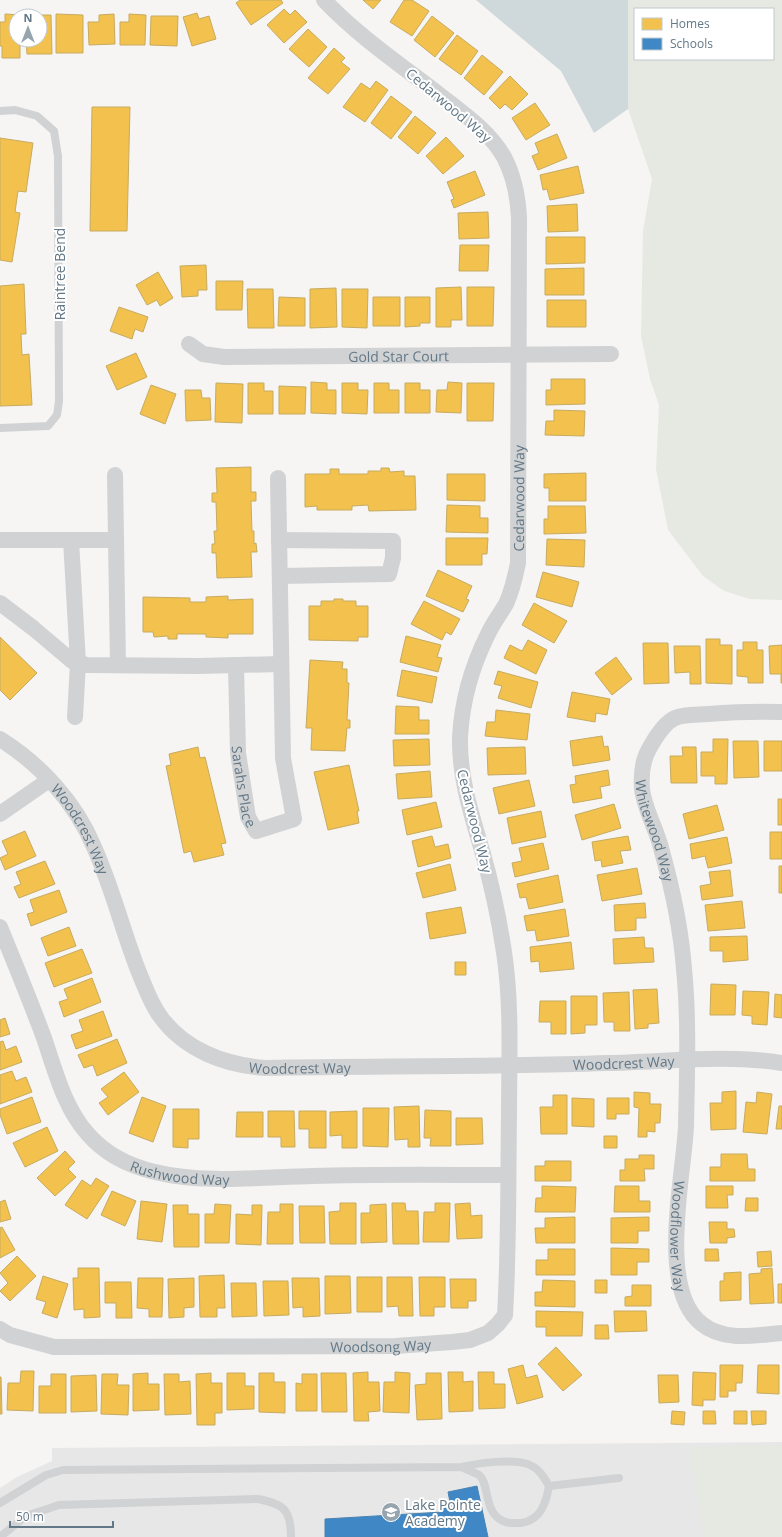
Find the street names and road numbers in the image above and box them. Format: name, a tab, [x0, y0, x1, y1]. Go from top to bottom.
street label: Cedarwood Way	[402, 64, 497, 147]
street label: Raintree Bend	[50, 228, 69, 320]
street label: Gold Star Court	[348, 346, 449, 366]
street label: Cedarwood Way	[509, 444, 528, 552]
street label: Sarahs Place	[228, 746, 261, 831]
street label: Cedarwood Way	[453, 767, 497, 876]
street label: Woodcrest Way	[48, 779, 114, 878]
street label: Whitewood Way	[632, 779, 679, 884]
street label: Woodcrest Way	[573, 1051, 676, 1074]
street label: Woodcrest Way	[248, 1057, 352, 1078]
street label: Rushwood Way	[128, 1156, 230, 1188]
street label: Woodflower Way	[667, 1180, 691, 1295]
street label: Woodsong Way	[330, 1334, 433, 1356]

